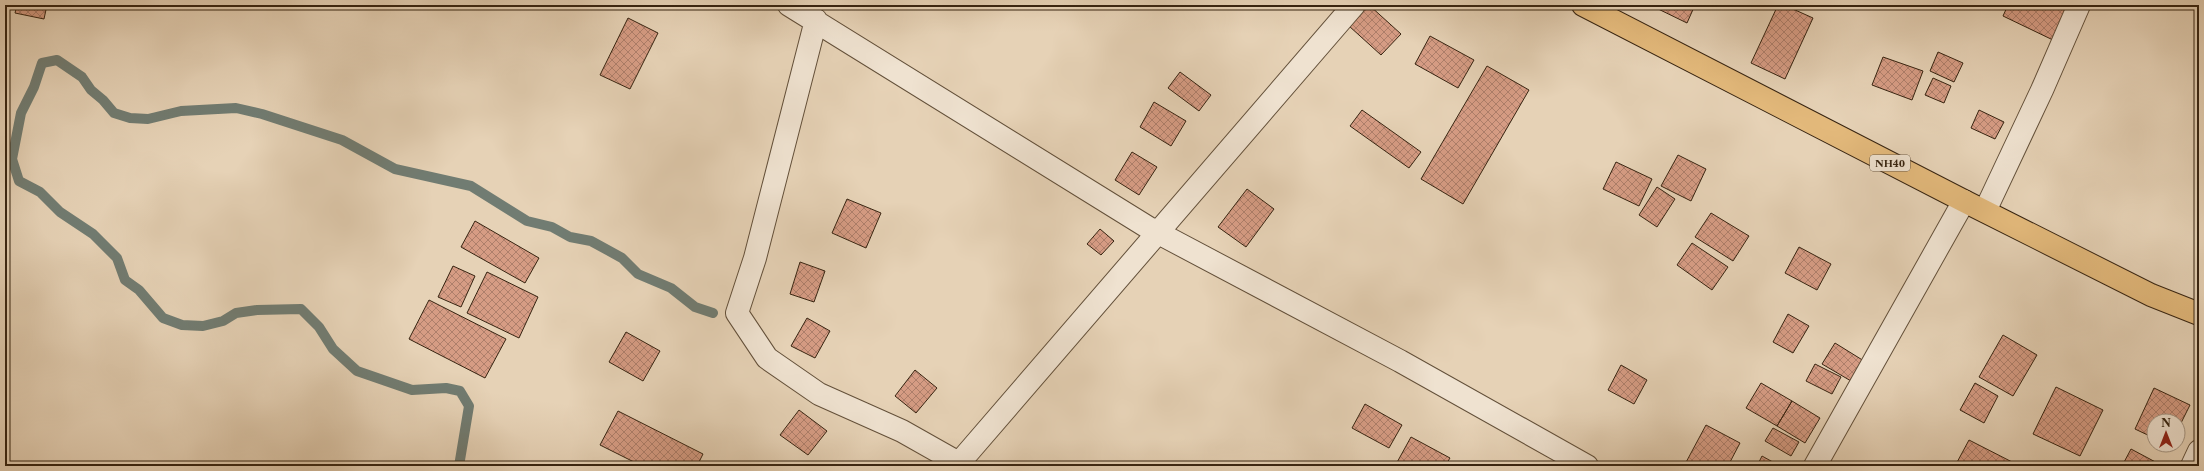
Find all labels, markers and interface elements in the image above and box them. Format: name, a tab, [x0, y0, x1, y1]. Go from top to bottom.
road number: NH40	[1870, 155, 1910, 171]
north arrow	[2146, 413, 2186, 453]
text: N	[2161, 416, 2171, 430]

